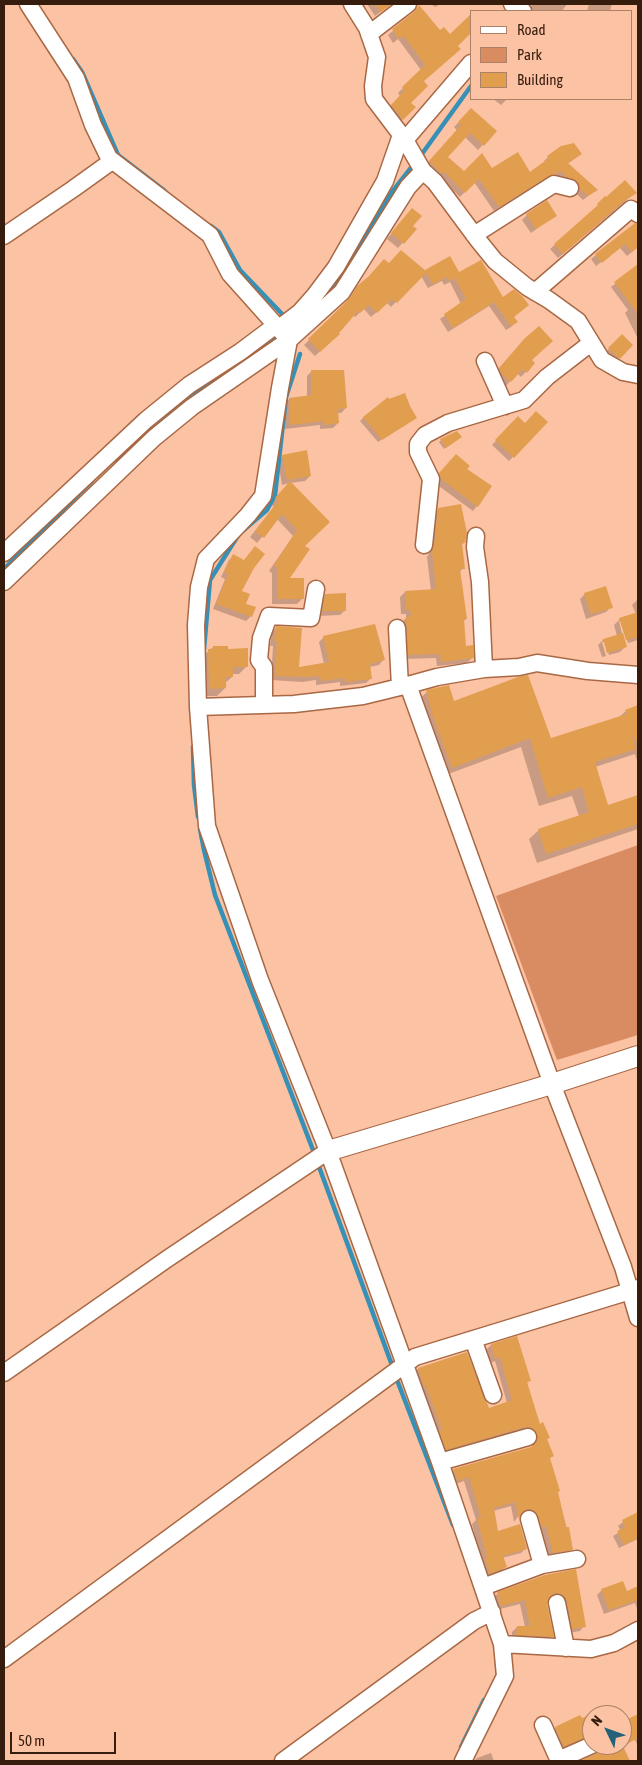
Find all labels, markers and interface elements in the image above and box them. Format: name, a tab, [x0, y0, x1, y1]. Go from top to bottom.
legend	[470, 10, 632, 100]
text: Road	[517, 21, 546, 38]
text: Park	[517, 46, 542, 63]
text: Building	[517, 71, 563, 88]
north arrow	[582, 1705, 632, 1755]
text: N	[588, 1712, 605, 1729]
scale bar	[12, 1722, 119, 1754]
text: 50 m	[18, 1732, 45, 1749]

